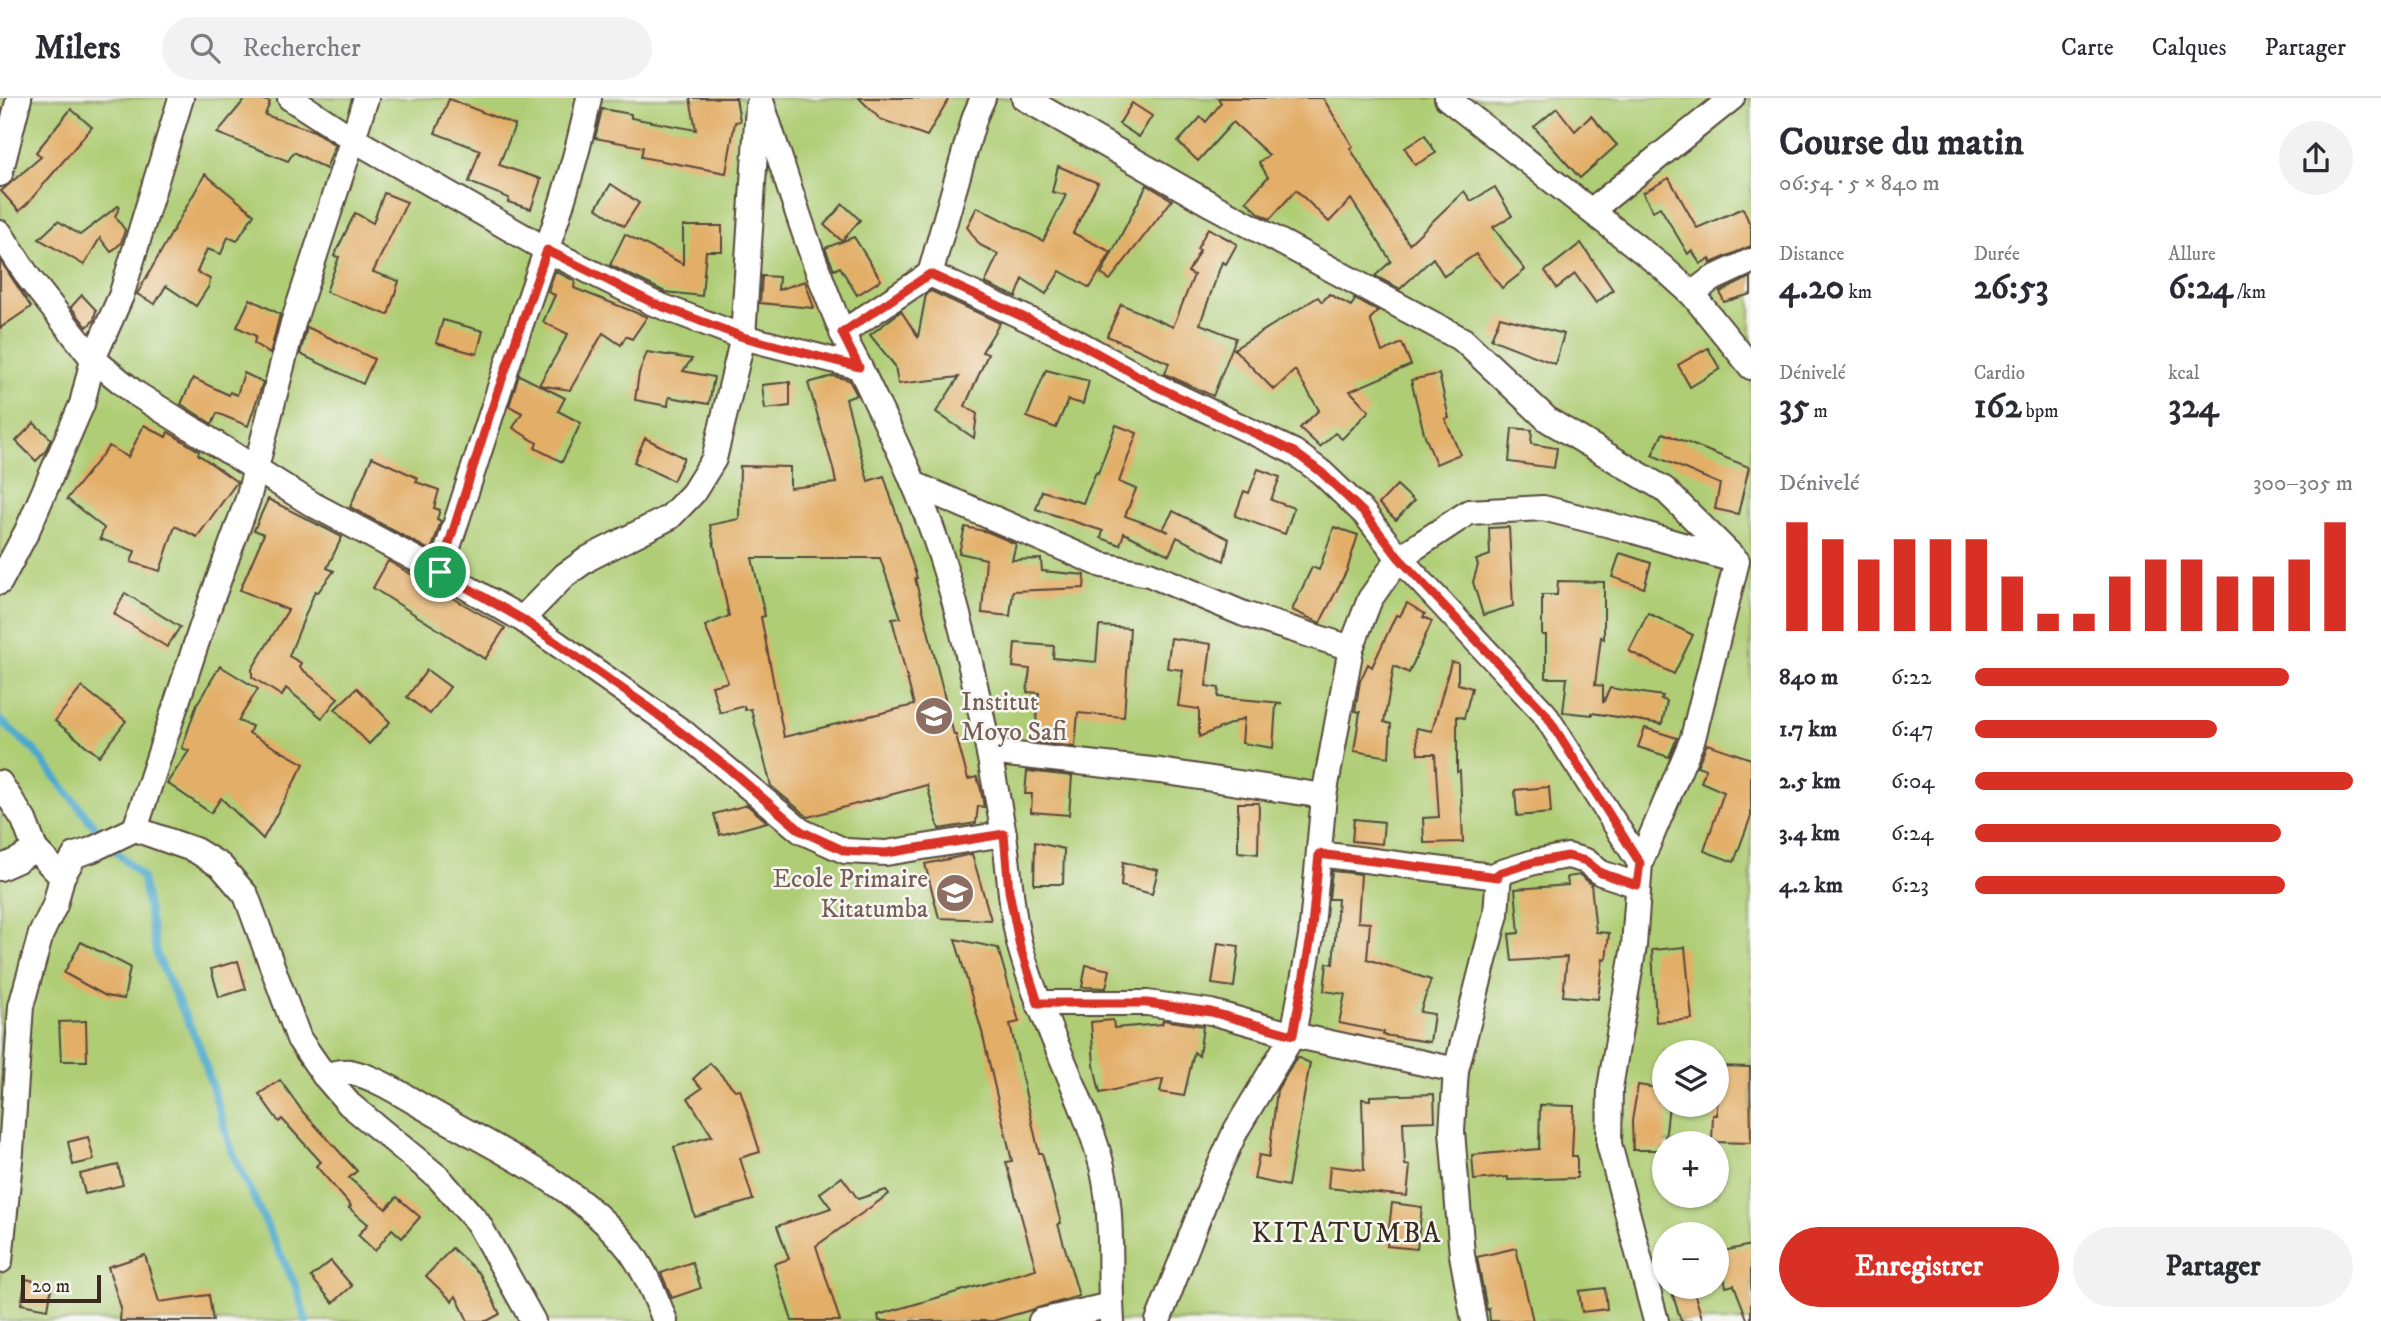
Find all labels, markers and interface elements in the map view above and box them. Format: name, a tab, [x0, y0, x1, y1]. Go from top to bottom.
search box	[162, 17, 652, 80]
text: Milers	[35, 28, 120, 69]
icon: search	[186, 29, 224, 67]
text: Rechercher	[242, 32, 361, 65]
text: Carte	[2061, 33, 2114, 63]
text: Calques	[2152, 33, 2227, 63]
text: Partager	[2265, 33, 2346, 63]
text: Course du matin	[1779, 119, 2024, 167]
button: share	[2279, 121, 2353, 195]
text: 06:54 · 5 × 840 m	[1779, 169, 1940, 198]
text: Distance	[1779, 243, 1844, 266]
text: Durée	[1974, 243, 2020, 266]
text: Allure	[2168, 243, 2216, 266]
text: 4.20	[1779, 266, 1844, 310]
text: 26:53	[1974, 266, 2049, 310]
text: 6:24	[2168, 266, 2233, 310]
text: km	[1844, 281, 1872, 304]
text: /km	[2233, 281, 2266, 304]
text: Dénivelé	[1779, 362, 1846, 385]
text: Cardio	[1974, 362, 2025, 385]
text: kcal	[2168, 362, 2200, 385]
text: 35	[1779, 385, 1809, 429]
text: 162	[1974, 385, 2022, 429]
text: 324	[2168, 385, 2219, 429]
text: m	[1809, 400, 1828, 423]
text: bpm	[2022, 400, 2059, 423]
text: Dénivelé	[1779, 469, 1860, 498]
text: 300–305 m	[2253, 469, 2353, 498]
pin	[410, 542, 470, 602]
icon: arrive	[421, 553, 459, 591]
text: 840 m	[1779, 663, 1838, 692]
text: 6:22	[1891, 663, 1932, 692]
place label: Institut Moyo Safi	[961, 686, 1067, 749]
school or university icon: Institut Moyo Safi	[913, 695, 955, 737]
text: 1.7 km	[1779, 715, 1837, 744]
text: 6:47	[1891, 715, 1934, 744]
text: 2.5 km	[1779, 767, 1841, 796]
text: 6:04	[1891, 767, 1935, 796]
text: 3.4 km	[1779, 819, 1840, 848]
text: 6:24	[1891, 819, 1934, 848]
place label: Ecole Primaire Kitatumba	[773, 863, 928, 926]
text: 4.2 km	[1779, 871, 1843, 900]
text: 6:23	[1891, 871, 1929, 900]
school or university icon: Ecole Primaire Kitatumba	[934, 872, 976, 914]
map controls	[1652, 1040, 1729, 1299]
button: layers	[1652, 1040, 1729, 1117]
button: +	[1652, 1131, 1729, 1208]
district label: KITATUMBA	[1252, 1216, 1442, 1251]
button: −	[1652, 1222, 1729, 1299]
button: Enregistrer	[1779, 1227, 2059, 1307]
button: Partager	[2073, 1227, 2353, 1307]
scale bar	[21, 1272, 102, 1304]
text: 20 m	[32, 1275, 70, 1298]

